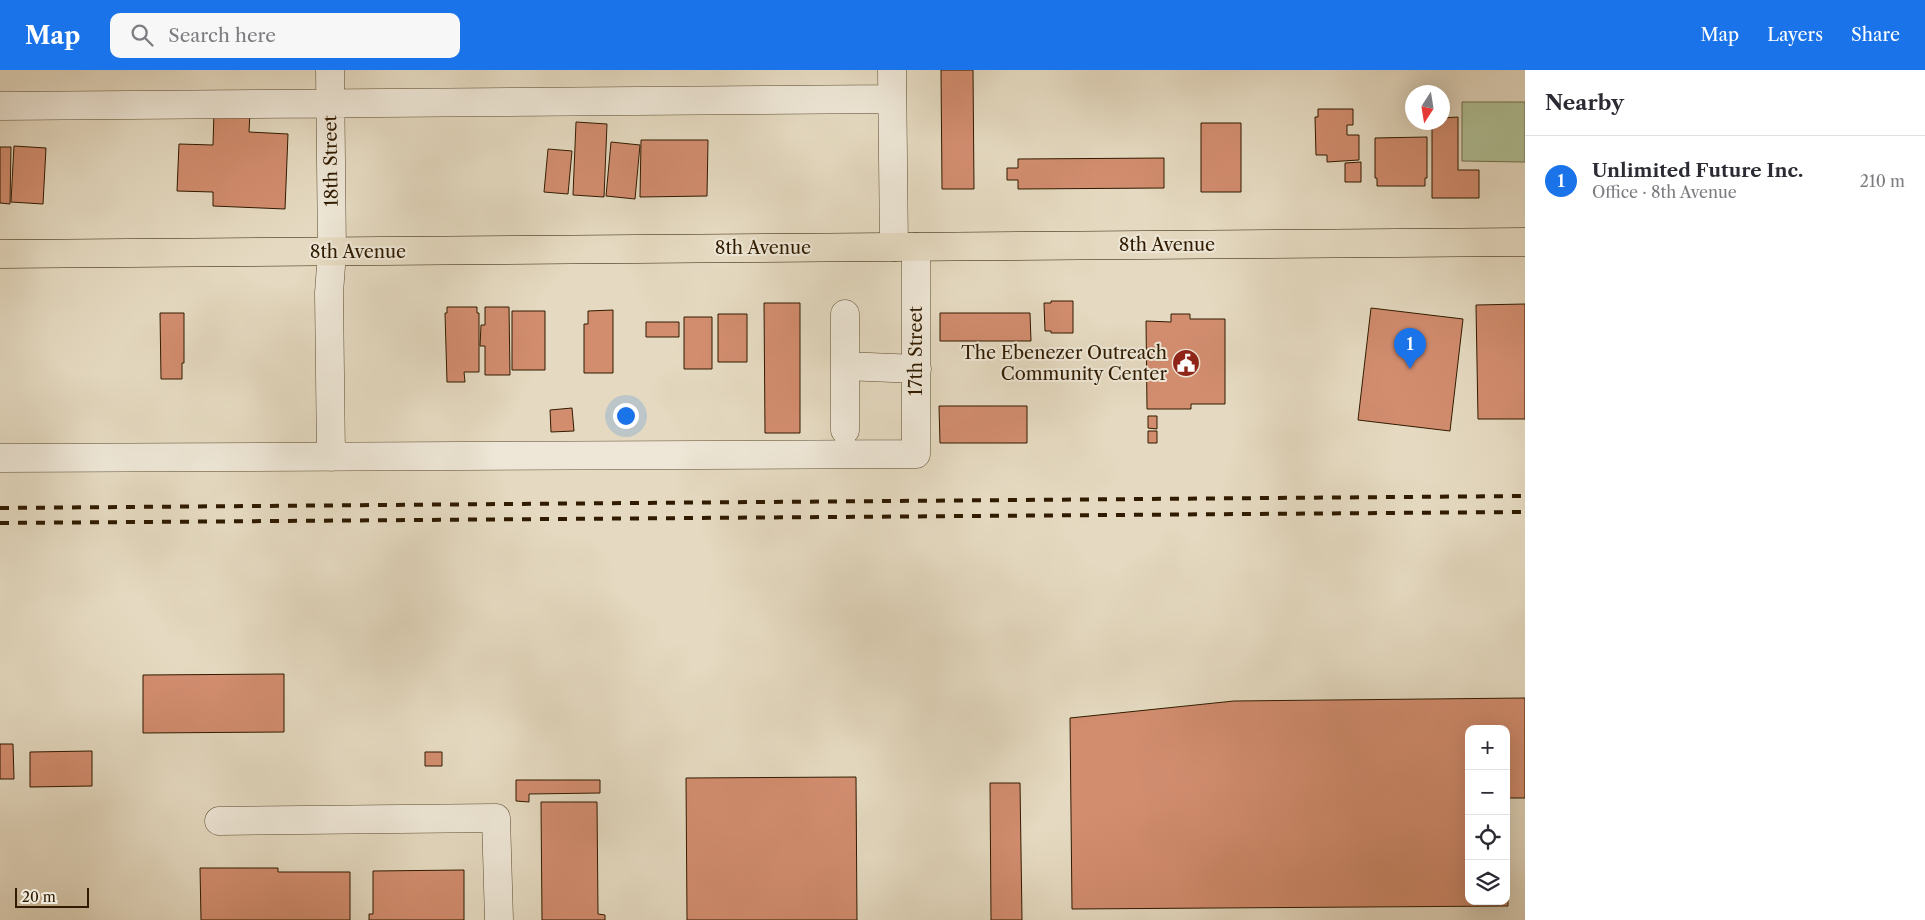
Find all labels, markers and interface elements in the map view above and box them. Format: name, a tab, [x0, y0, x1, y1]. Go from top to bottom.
search box	[110, 13, 460, 58]
text: Map	[25, 21, 80, 50]
icon: search	[128, 21, 156, 49]
text: Search here	[168, 24, 276, 47]
text: Map	[1701, 24, 1739, 46]
text: Layers	[1767, 24, 1823, 46]
text: Share	[1851, 24, 1900, 46]
north arrow	[1405, 85, 1450, 130]
text: Nearby	[1545, 90, 1624, 115]
street label: 18th Street	[319, 114, 343, 207]
text: Unlimited Future Inc.	[1592, 159, 1803, 182]
text: 1	[1557, 171, 1565, 191]
text: 210 m	[1860, 171, 1905, 191]
text: Office · 8th Avenue	[1592, 182, 1737, 202]
street label: 8th Avenue	[1119, 234, 1215, 256]
street label: 8th Avenue	[715, 237, 811, 259]
street label: 8th Avenue	[310, 241, 406, 263]
street label: 17th Street	[905, 305, 927, 396]
pin: 1	[1394, 328, 1426, 369]
place label: The Ebenezer Outreach Community Center	[961, 342, 1167, 385]
public building icon: The Ebenezer Outreach Community Center	[1171, 348, 1201, 378]
your location	[613, 403, 639, 429]
map controls	[1465, 725, 1510, 905]
button: +	[1465, 725, 1510, 770]
button: −	[1465, 770, 1510, 815]
button: locate	[1465, 815, 1510, 860]
button: layers	[1465, 860, 1510, 905]
scale bar	[15, 885, 89, 908]
text: 20 m	[22, 888, 56, 906]

